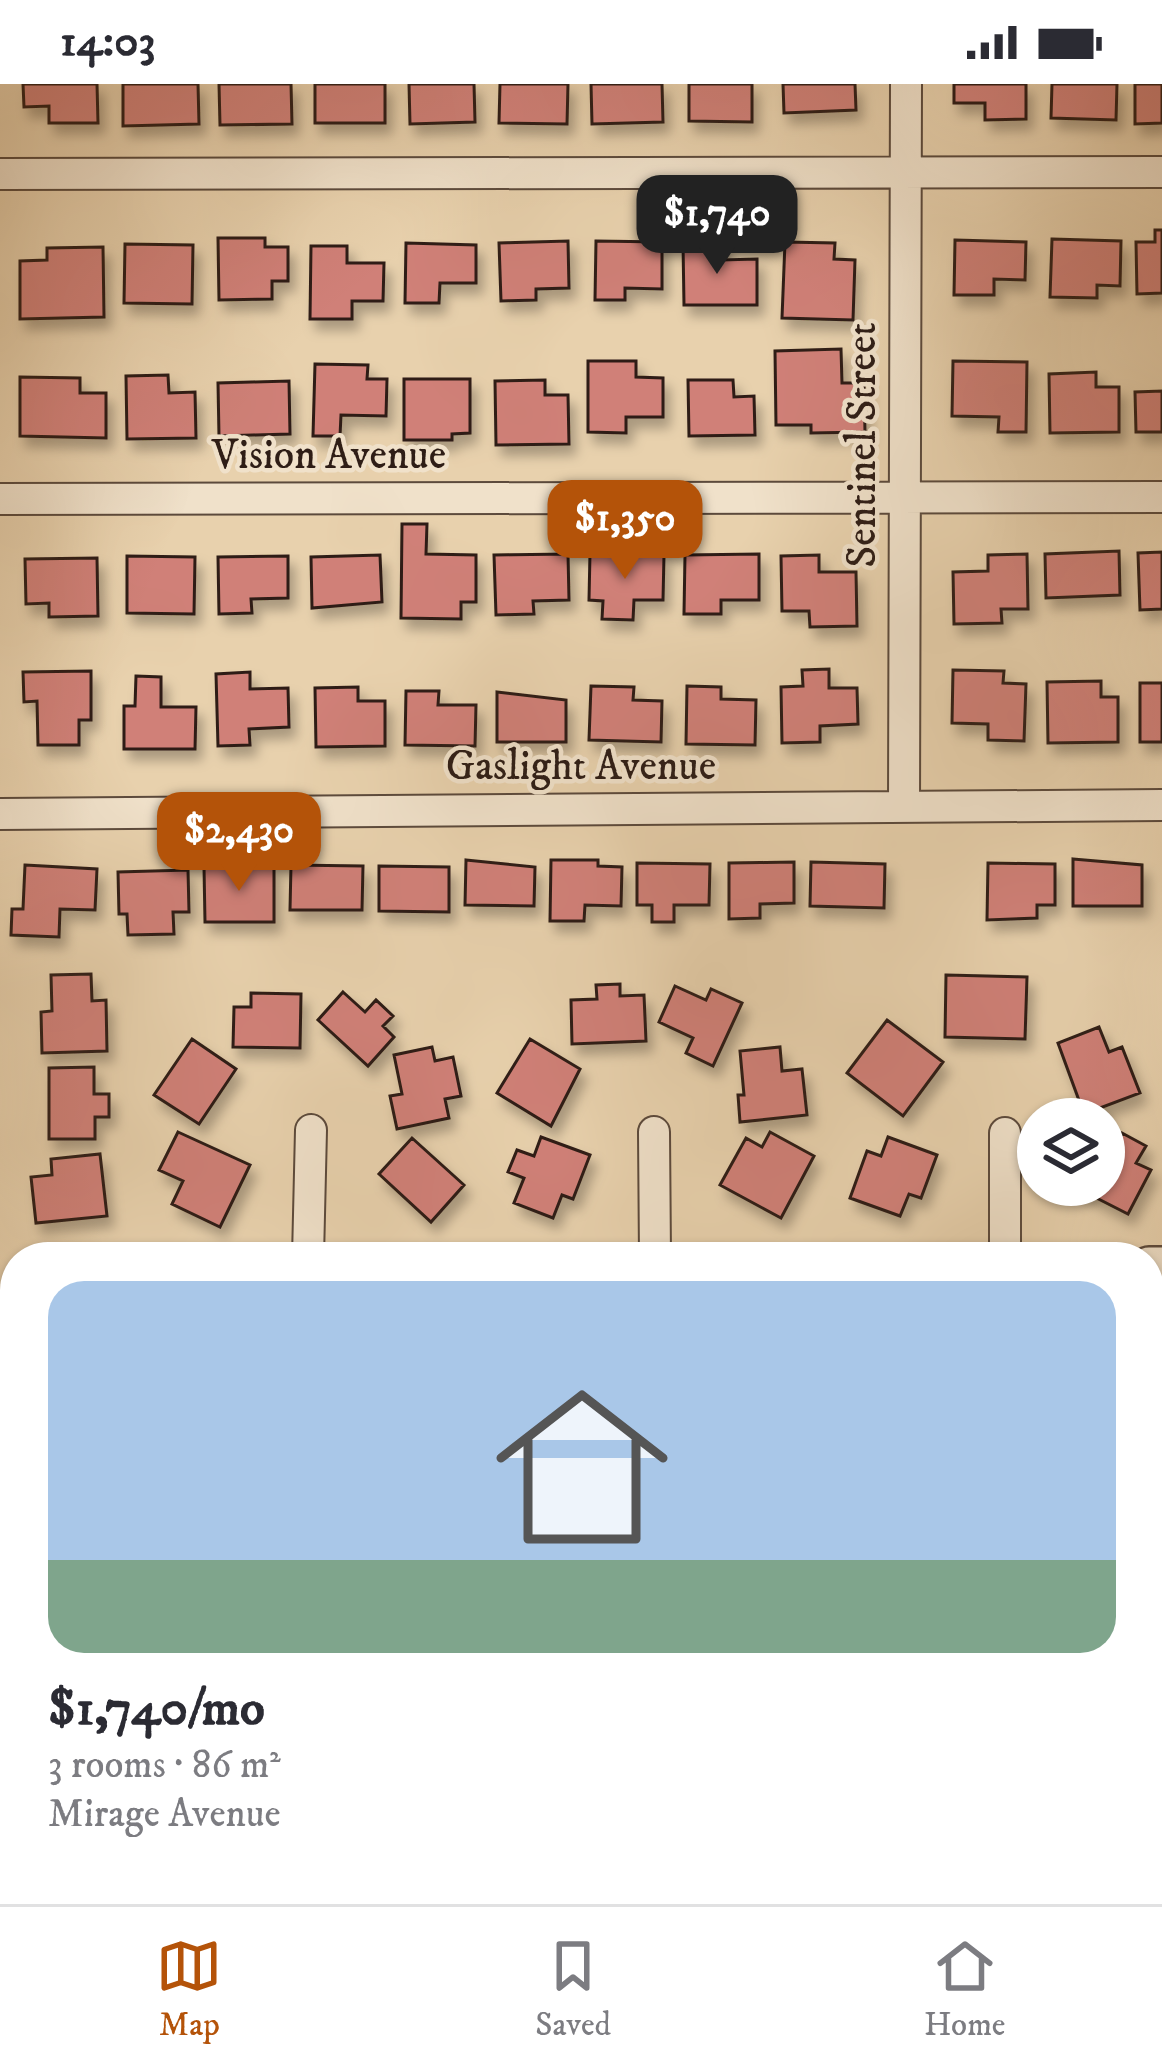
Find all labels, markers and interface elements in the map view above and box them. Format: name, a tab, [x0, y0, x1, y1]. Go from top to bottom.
text: 14:03	[60, 14, 155, 70]
pin: $1,740	[619, 175, 815, 277]
text: $1,740	[664, 189, 770, 238]
street label: Sentinel Street	[837, 322, 889, 568]
street label: Vision Avenue	[211, 430, 446, 482]
pin: $1,350	[527, 480, 723, 582]
text: $1,350	[574, 494, 676, 543]
street label: Gaslight Avenue	[446, 741, 716, 793]
pin: $2,430	[141, 792, 337, 894]
text: $2,430	[184, 806, 294, 855]
map controls	[1017, 1098, 1125, 1206]
button: layers	[1017, 1098, 1125, 1206]
icon: home	[474, 1359, 690, 1575]
text: $1,740/mo	[48, 1677, 265, 1741]
text: 3 rooms · 86 m²	[48, 1741, 281, 1790]
text: Mirage Avenue	[48, 1790, 281, 1839]
tab: Map	[156, 1933, 222, 2046]
tab: Saved	[535, 1933, 611, 2046]
tab: Home	[924, 1933, 1006, 2046]

